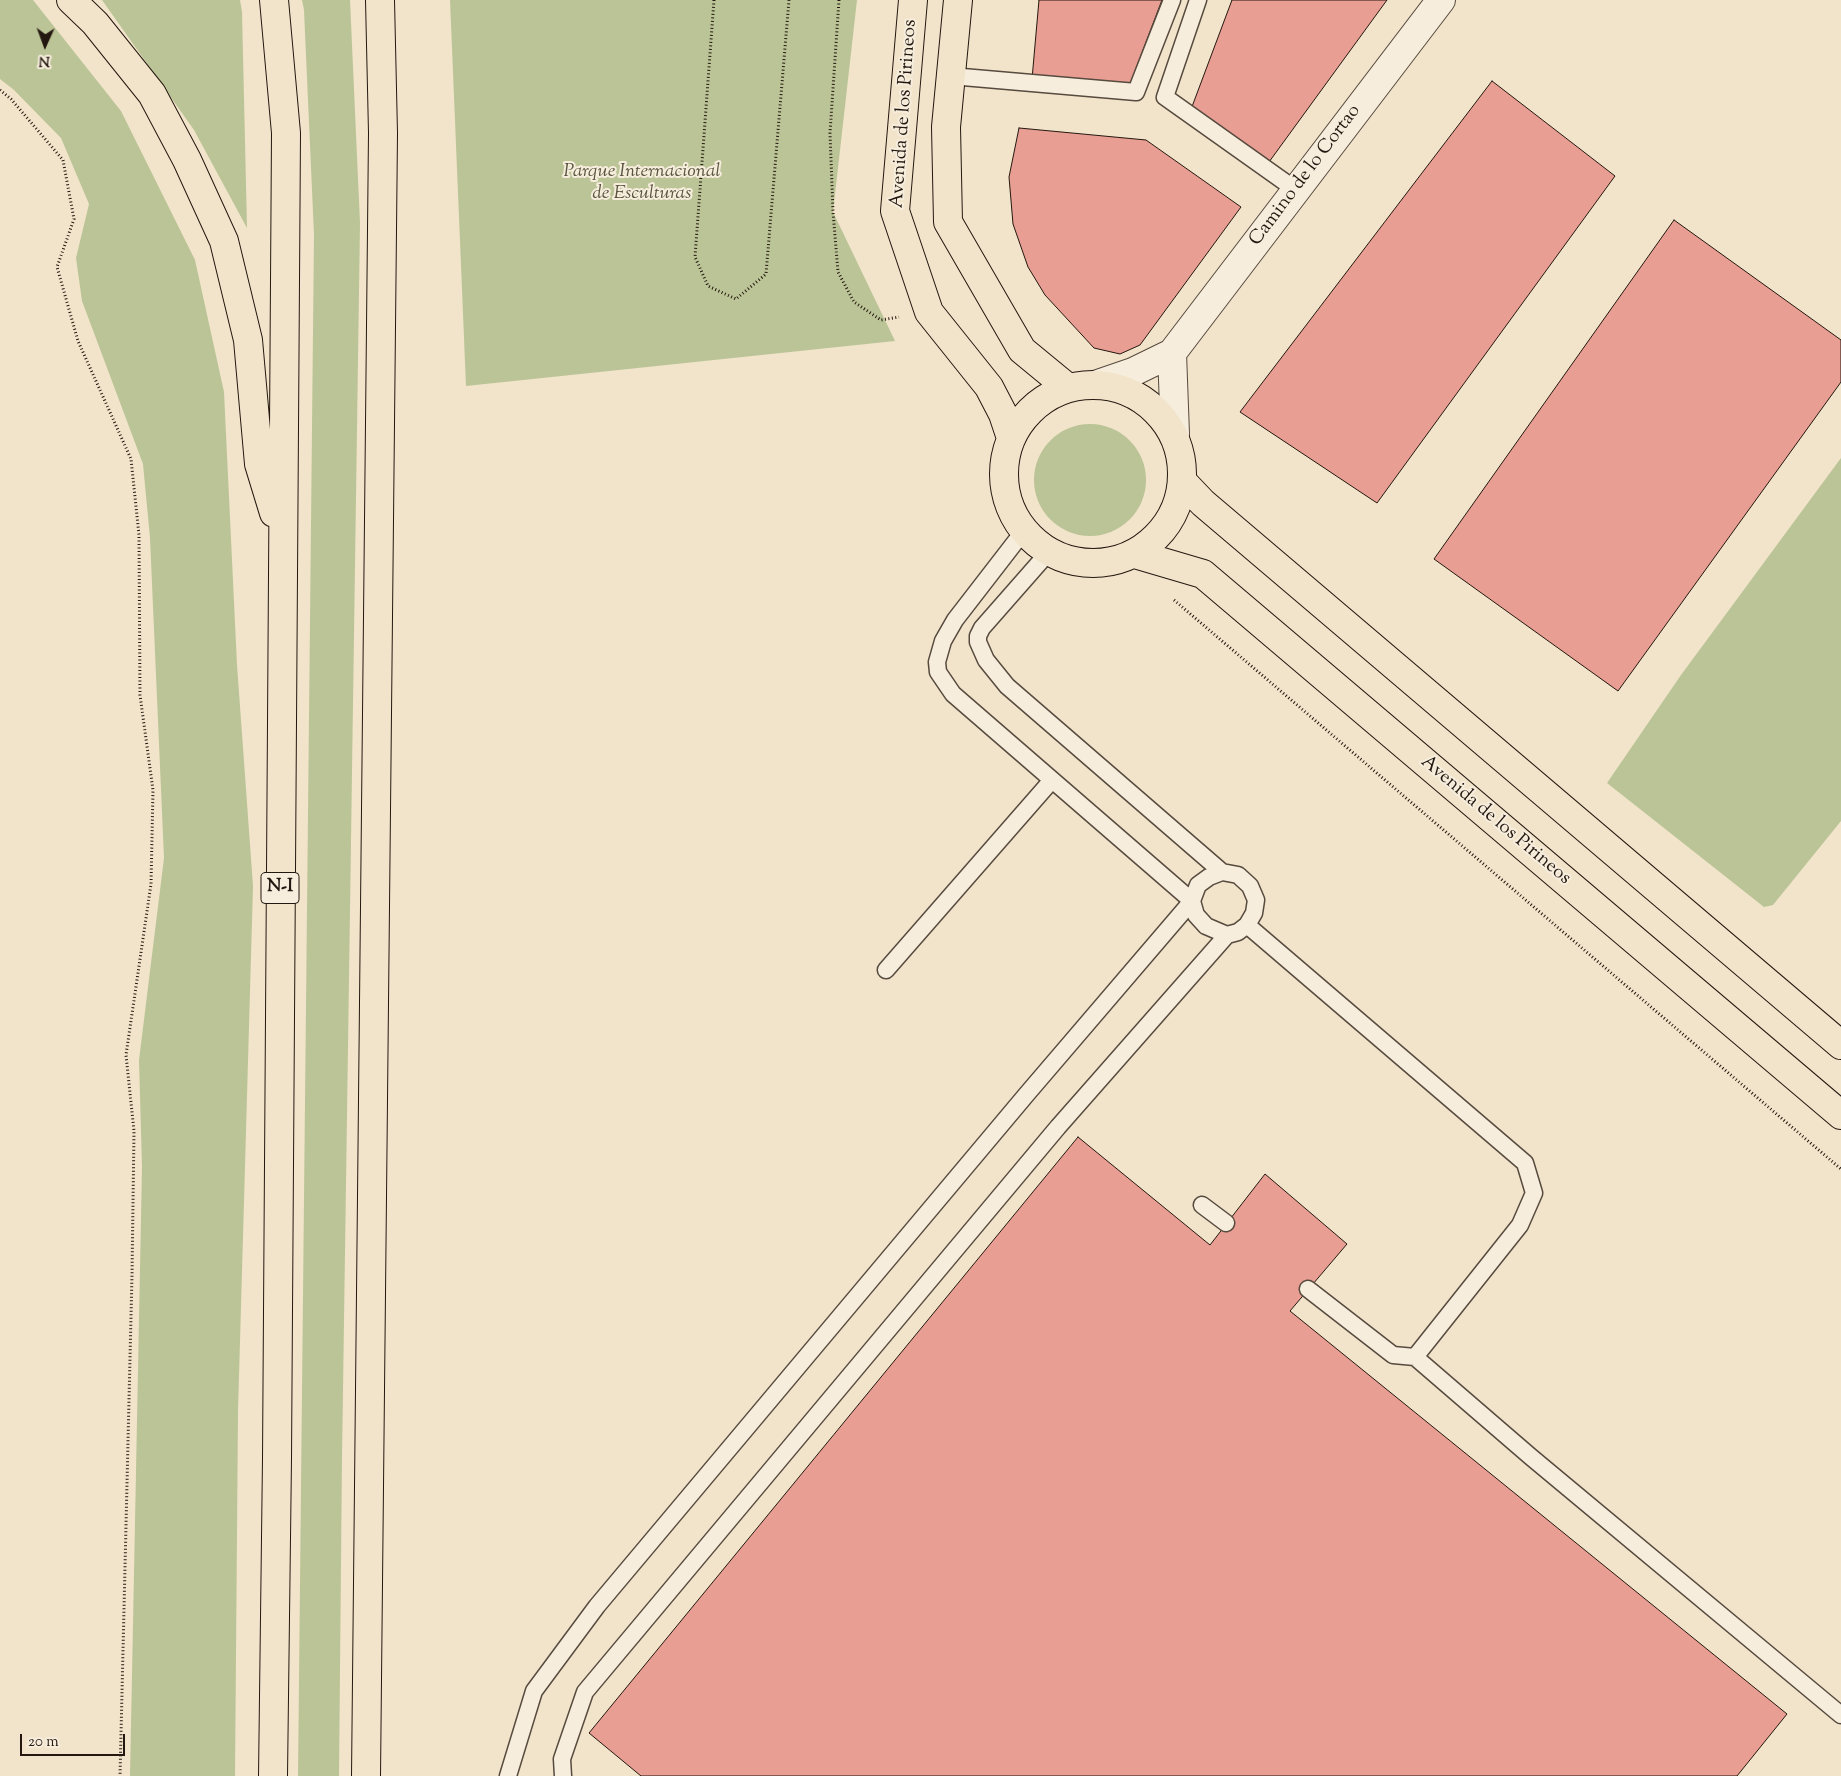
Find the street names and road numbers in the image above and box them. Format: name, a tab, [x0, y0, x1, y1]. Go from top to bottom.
street label: Avenida de los Pirineos	[887, 19, 923, 209]
street label: Camino de lo Cortao	[1245, 101, 1367, 251]
street label: Avenida de los Pirineos	[1415, 751, 1575, 891]
road number: N-I	[261, 872, 299, 904]

